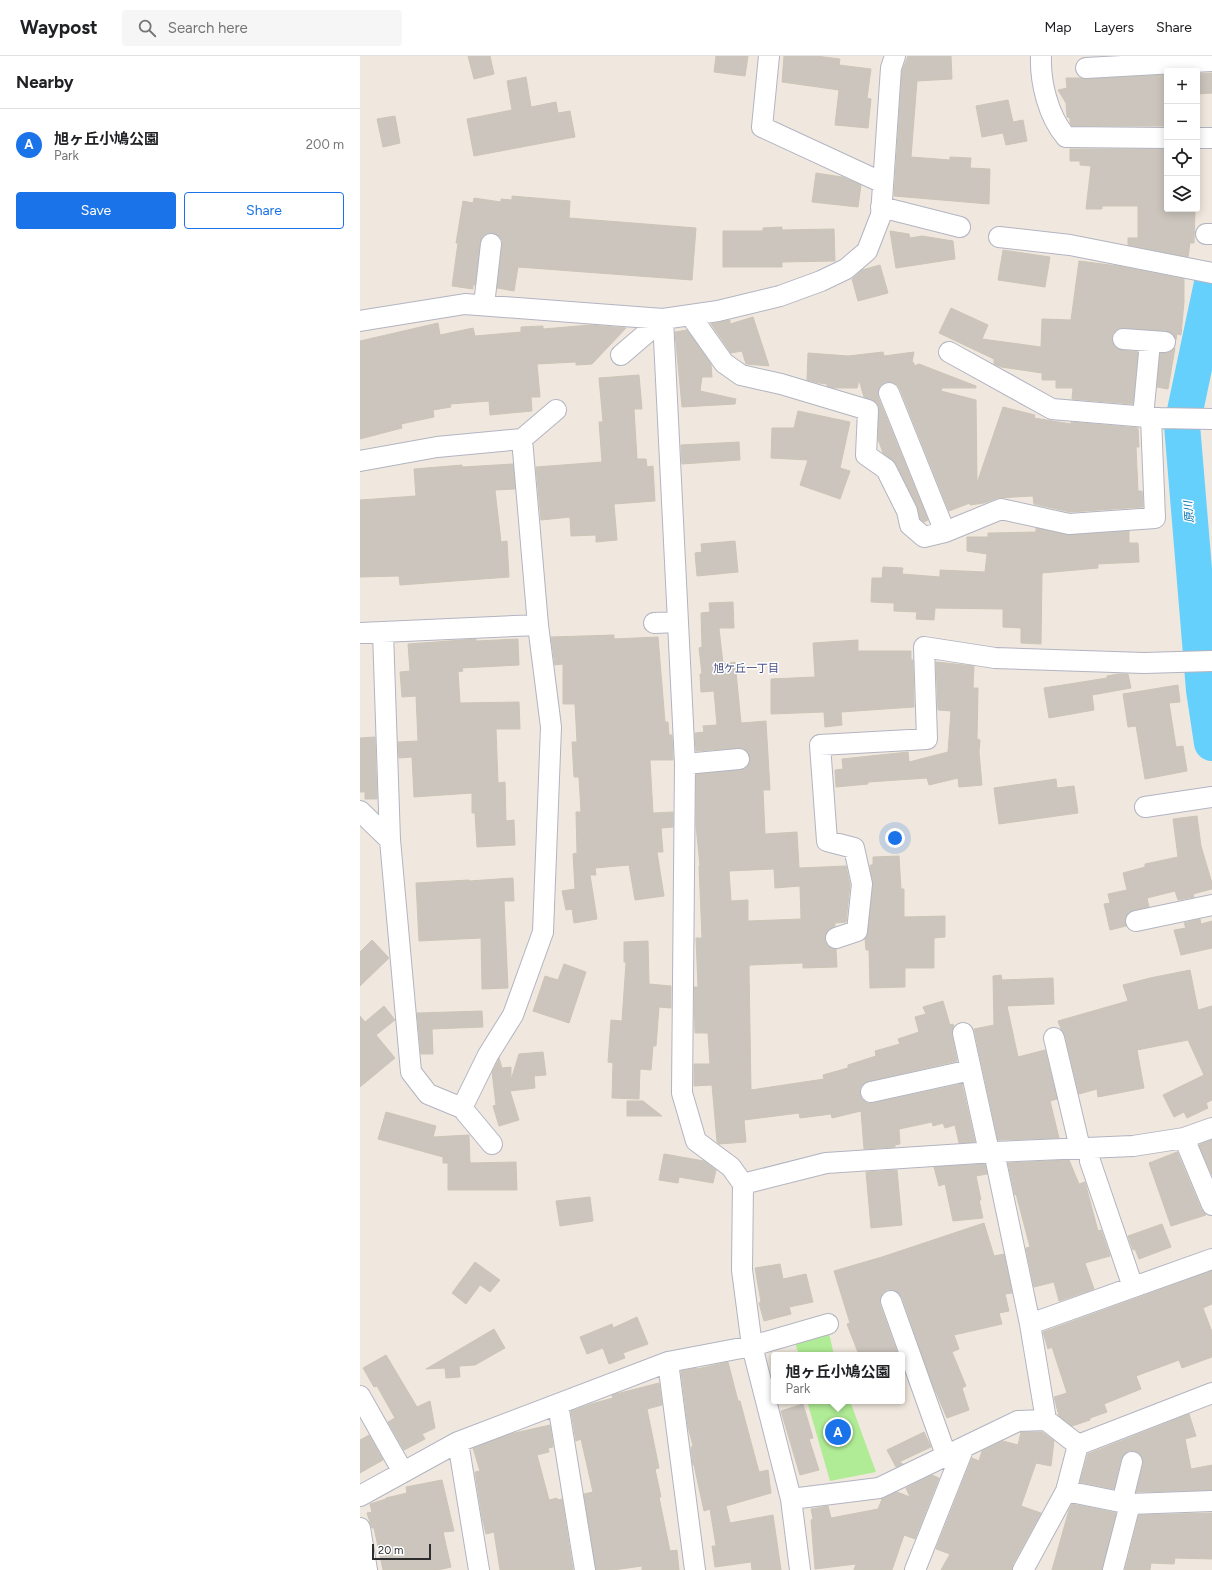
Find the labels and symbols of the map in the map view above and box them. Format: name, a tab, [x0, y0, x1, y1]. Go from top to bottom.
water label: 原川	[1181, 499, 1196, 524]
district label: 旭ケ丘一丁目	[713, 662, 779, 675]
your location	[885, 828, 905, 848]
pin: A	[825, 1417, 851, 1447]
scale bar	[372, 1542, 431, 1561]

